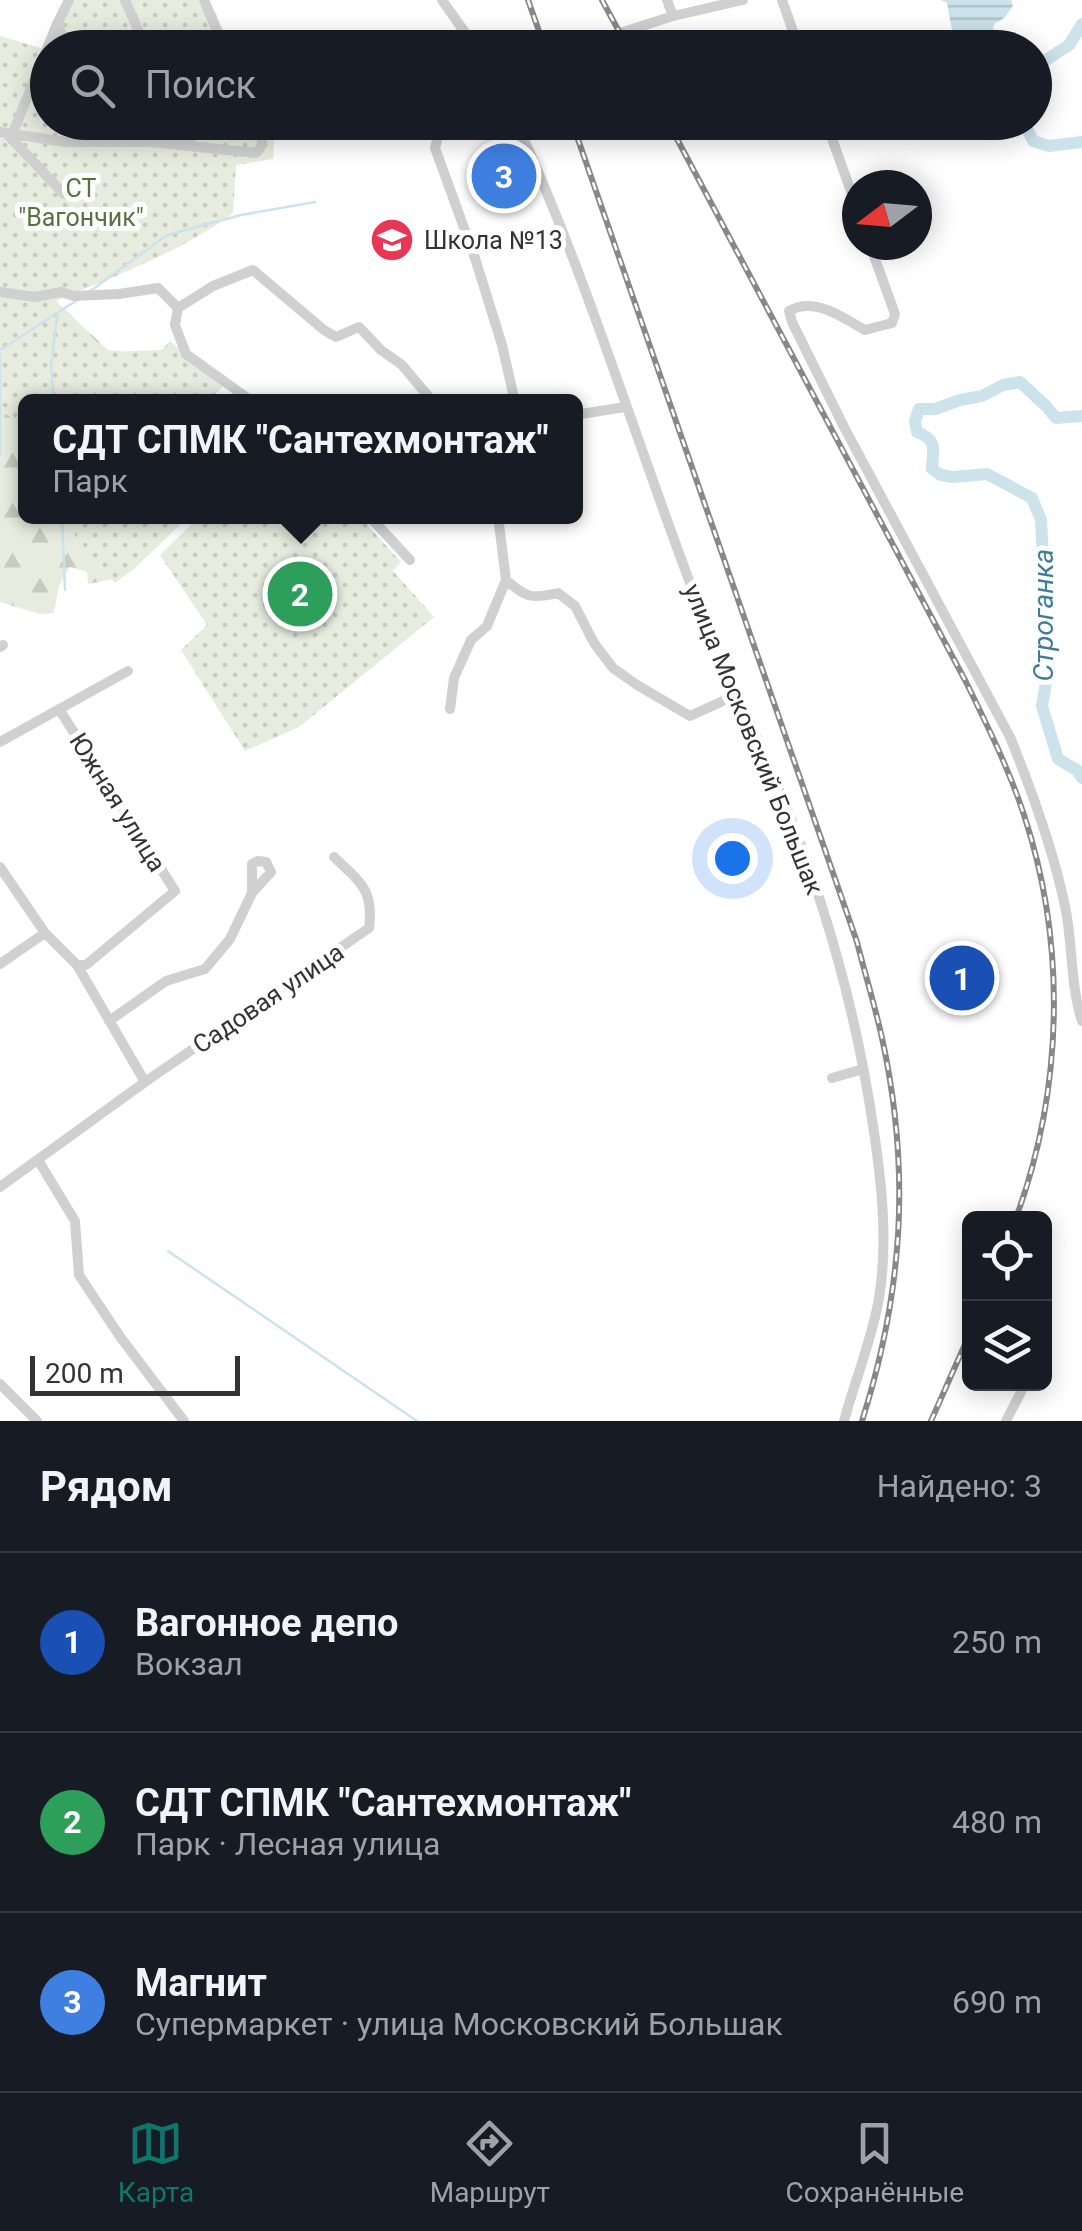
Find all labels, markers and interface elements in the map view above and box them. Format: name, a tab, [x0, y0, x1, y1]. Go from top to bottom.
search box	[30, 30, 1052, 140]
icon: search	[65, 58, 120, 113]
text: Поиск	[145, 63, 256, 107]
pin: 3	[472, 138, 536, 214]
north arrow	[842, 170, 932, 260]
park label: СТ "Вагончик"	[18, 174, 144, 232]
school or university icon: Школа №13	[369, 217, 415, 263]
place label: Школа №13	[424, 226, 563, 255]
popup	[18, 394, 583, 524]
text: СДТ СПМК "Сантехмонтаж"	[52, 418, 549, 462]
text: Парк	[52, 462, 128, 500]
water label: Строганка	[1027, 549, 1060, 681]
pin: 2	[268, 556, 332, 632]
street label: улица Московский Большак	[678, 580, 829, 899]
street label: Южная улица	[63, 728, 172, 877]
your location	[707, 833, 758, 884]
street label: Садовая улица	[187, 937, 349, 1060]
pin: 1	[930, 940, 994, 1016]
map controls	[962, 1211, 1052, 1391]
button: locate	[962, 1211, 1052, 1301]
button: layers	[962, 1301, 1052, 1391]
scale bar	[30, 1351, 240, 1396]
text: 200 m	[45, 1357, 124, 1390]
text: Рядом	[40, 1462, 173, 1511]
text: Найдено: 3	[877, 1467, 1042, 1505]
text: Вагонное депо	[135, 1601, 399, 1645]
text: 1	[63, 1623, 82, 1661]
text: 250 m	[952, 1623, 1042, 1661]
text: Вокзал	[135, 1645, 243, 1683]
text: СДТ СПМК "Сантехмонтаж"	[135, 1781, 631, 1825]
text: 2	[63, 1803, 82, 1841]
text: 480 m	[952, 1803, 1042, 1841]
text: Парк · Лесная улица	[135, 1825, 440, 1863]
text: Магнит	[135, 1961, 267, 2005]
text: 3	[63, 1983, 82, 2021]
text: 690 m	[952, 1983, 1042, 2021]
text: Супермаркет · улица Московский Большак	[135, 2005, 783, 2043]
tab: Карта	[118, 2116, 194, 2209]
tab: Маршрут	[430, 2116, 550, 2209]
tab: Сохранённые	[786, 2116, 964, 2209]

